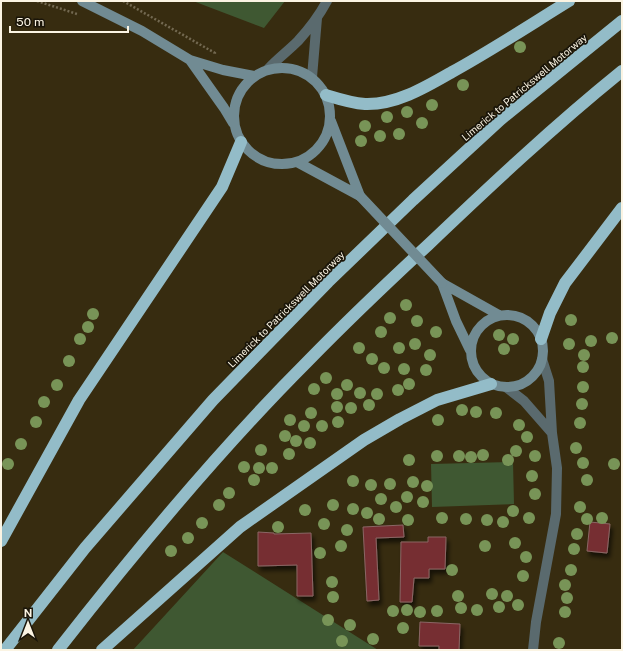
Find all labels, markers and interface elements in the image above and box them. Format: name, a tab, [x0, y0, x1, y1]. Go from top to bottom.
scale bar	[10, 8, 128, 34]
text: 50 m	[16, 15, 44, 29]
street label: Limerick to Patrickswell Motorway	[459, 31, 590, 143]
street label: Limerick to Patrickswell Motorway	[225, 248, 347, 370]
north arrow	[8, 603, 48, 643]
text: N	[24, 607, 32, 619]

